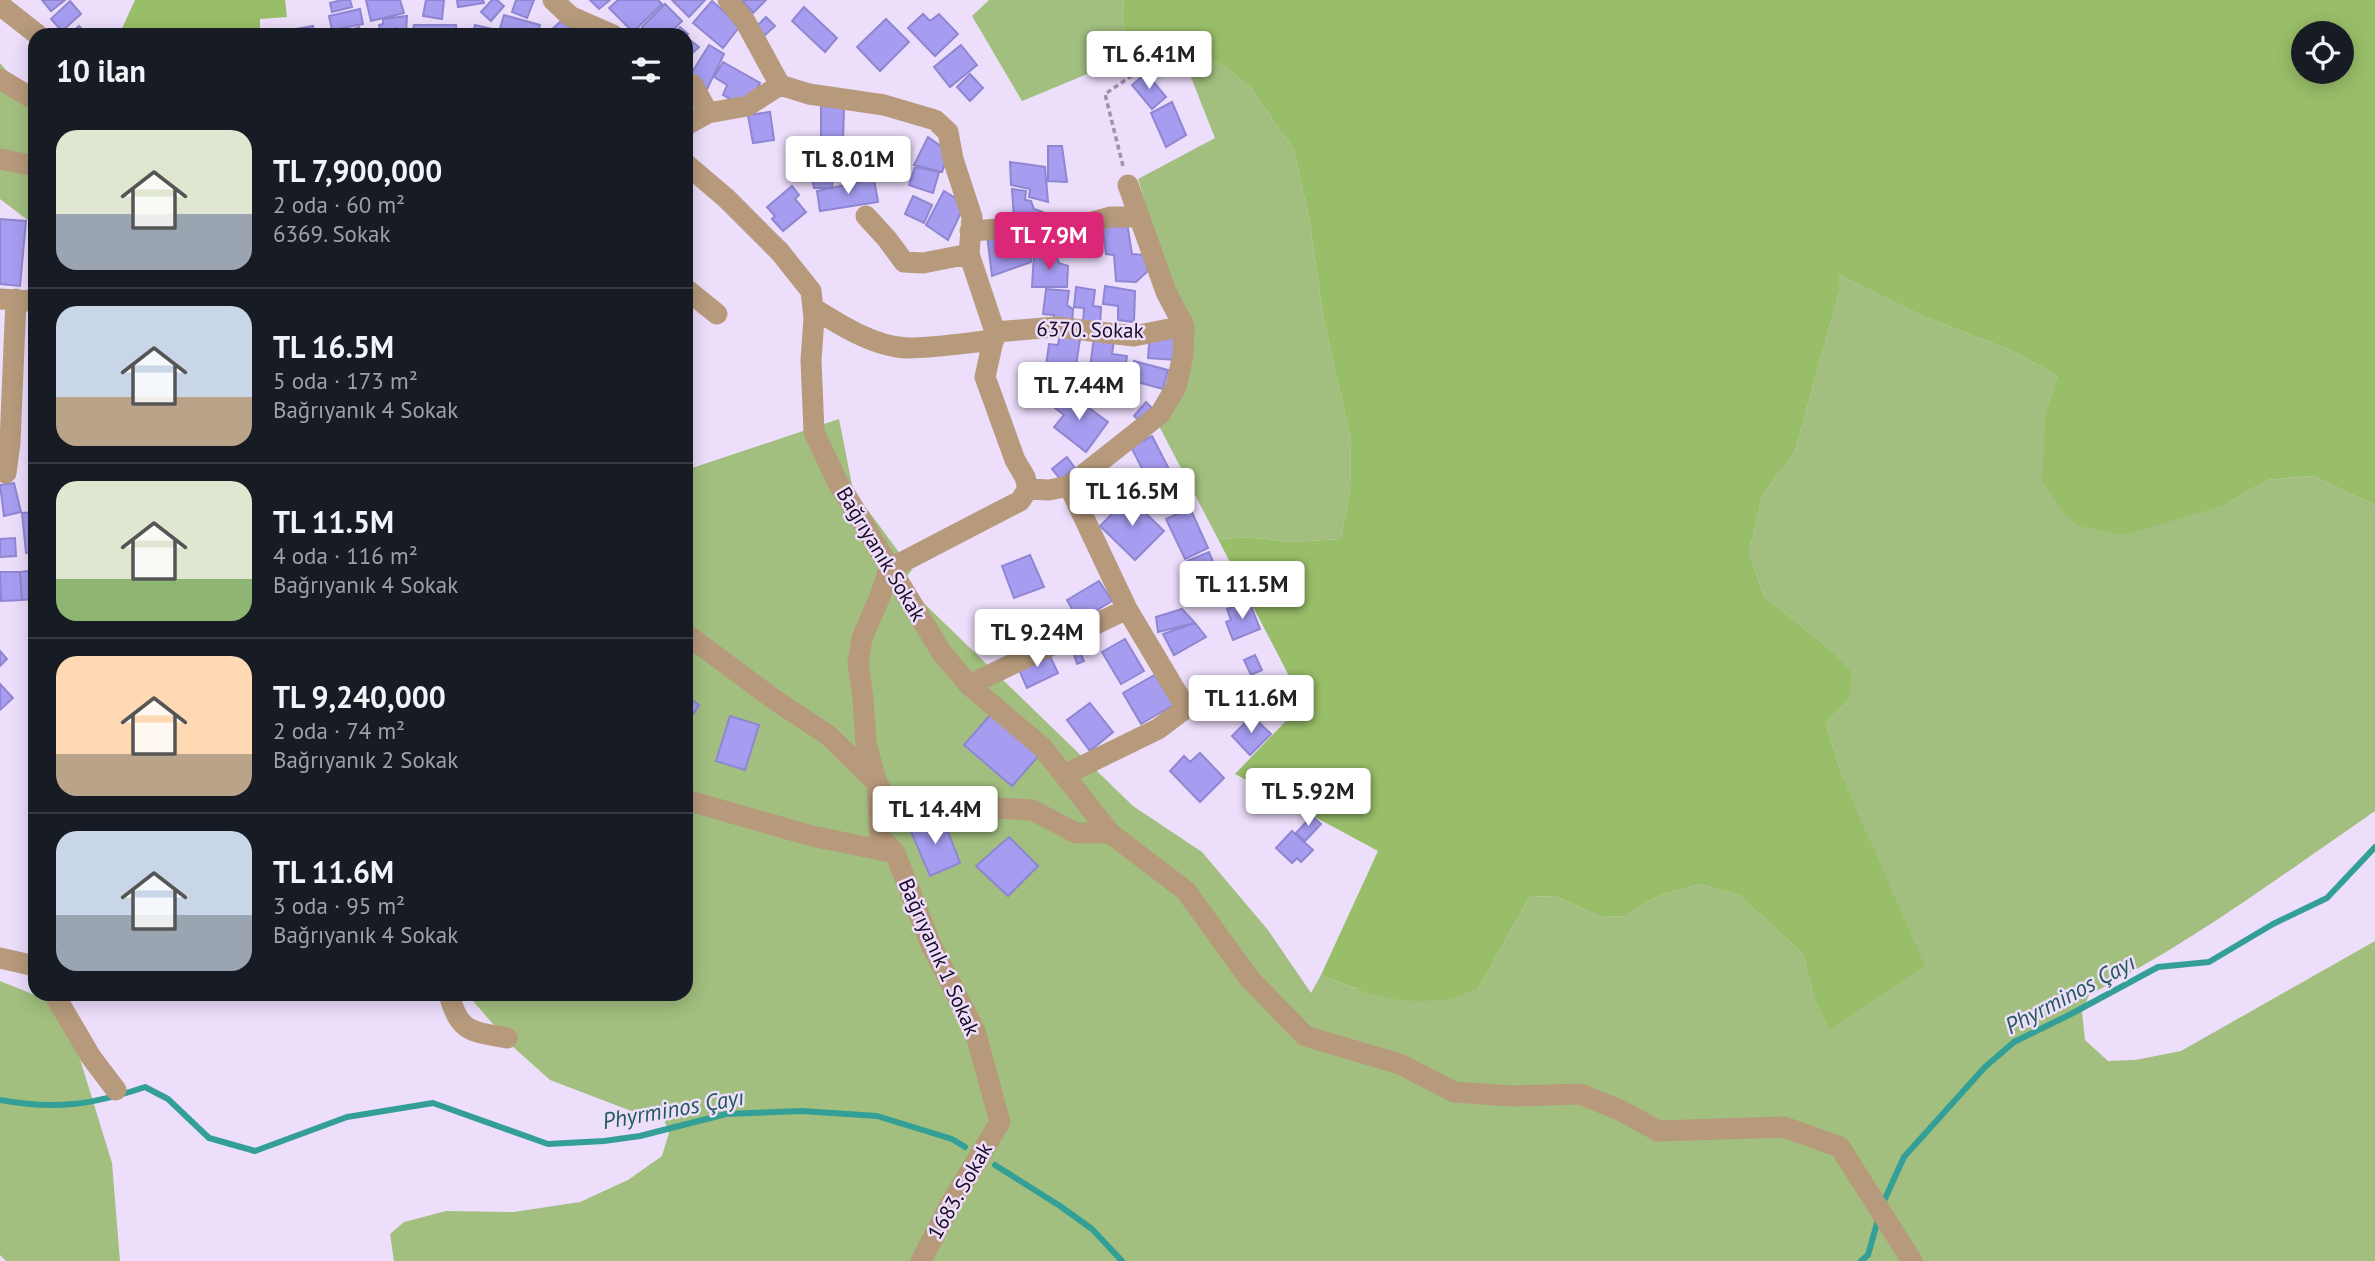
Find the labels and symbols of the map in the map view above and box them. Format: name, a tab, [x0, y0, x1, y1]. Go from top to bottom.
pin: TL 6.41M	[1077, 32, 1221, 91]
pin: TL 8.01M	[776, 136, 920, 196]
pin: TL 7.9M	[984, 212, 1114, 272]
street label: 6370. Sokak	[1036, 315, 1144, 344]
pin: TL 7.44M	[1007, 362, 1151, 422]
pin: TL 16.5M	[1060, 468, 1204, 528]
street label: Bağrıyanık Sokak	[831, 482, 932, 626]
pin: TL 11.5M	[1170, 562, 1314, 621]
pin: TL 9.24M	[965, 610, 1109, 669]
pin: TL 11.6M	[1179, 676, 1323, 735]
pin: TL 5.92M	[1236, 768, 1380, 828]
pin: TL 14.4M	[863, 786, 1007, 846]
street label: Bağrıyanık 1 Sokak	[893, 874, 986, 1040]
water label: Phyrminos Çayı	[2000, 947, 2140, 1040]
water label: Phyrminos Çayı	[600, 1082, 746, 1135]
street label: 1683. Sokak	[921, 1138, 998, 1244]

